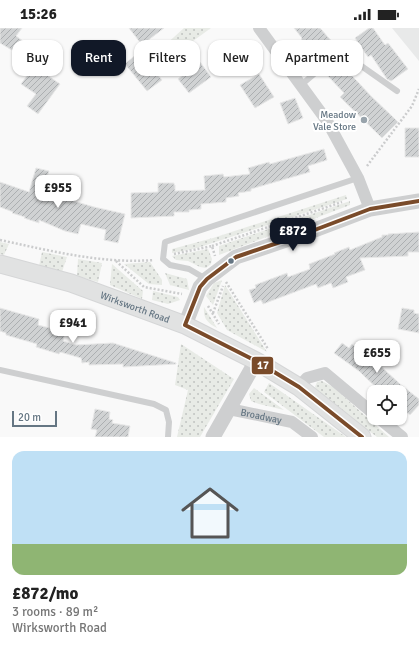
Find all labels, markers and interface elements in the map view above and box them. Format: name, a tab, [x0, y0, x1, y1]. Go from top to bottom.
text: 15:26	[20, 5, 57, 23]
chip: Buy	[12, 40, 63, 76]
chip: Rent	[71, 40, 126, 76]
chip: Filters	[134, 40, 200, 76]
chip: New	[208, 40, 263, 76]
chip: Apartment	[271, 40, 363, 76]
place label: Meadow Vale Store	[313, 109, 357, 133]
marker: Meadow Vale Store	[359, 115, 369, 125]
pin: £955	[34, 175, 82, 209]
text: £955	[44, 180, 72, 196]
pin: £872	[269, 218, 317, 252]
text: £872	[279, 223, 307, 239]
unlabelled marker	[226, 256, 236, 266]
street label: Wirksworth Road	[99, 289, 171, 326]
pin: £941	[49, 310, 97, 344]
text: £941	[59, 315, 87, 331]
pin: £655	[353, 340, 401, 374]
text: £655	[363, 345, 391, 361]
line badge: 17	[251, 356, 274, 375]
text: 17	[257, 359, 269, 372]
map controls	[367, 385, 407, 425]
button: locate	[367, 385, 407, 425]
street label: Broadway	[239, 407, 283, 427]
scale bar	[12, 409, 57, 428]
text: 20 m	[18, 411, 41, 424]
icon: home	[174, 477, 246, 549]
text: £872/mo	[12, 583, 78, 604]
text: 3 rooms · 89 m²	[12, 604, 98, 620]
text: Wirksworth Road	[12, 620, 107, 636]

